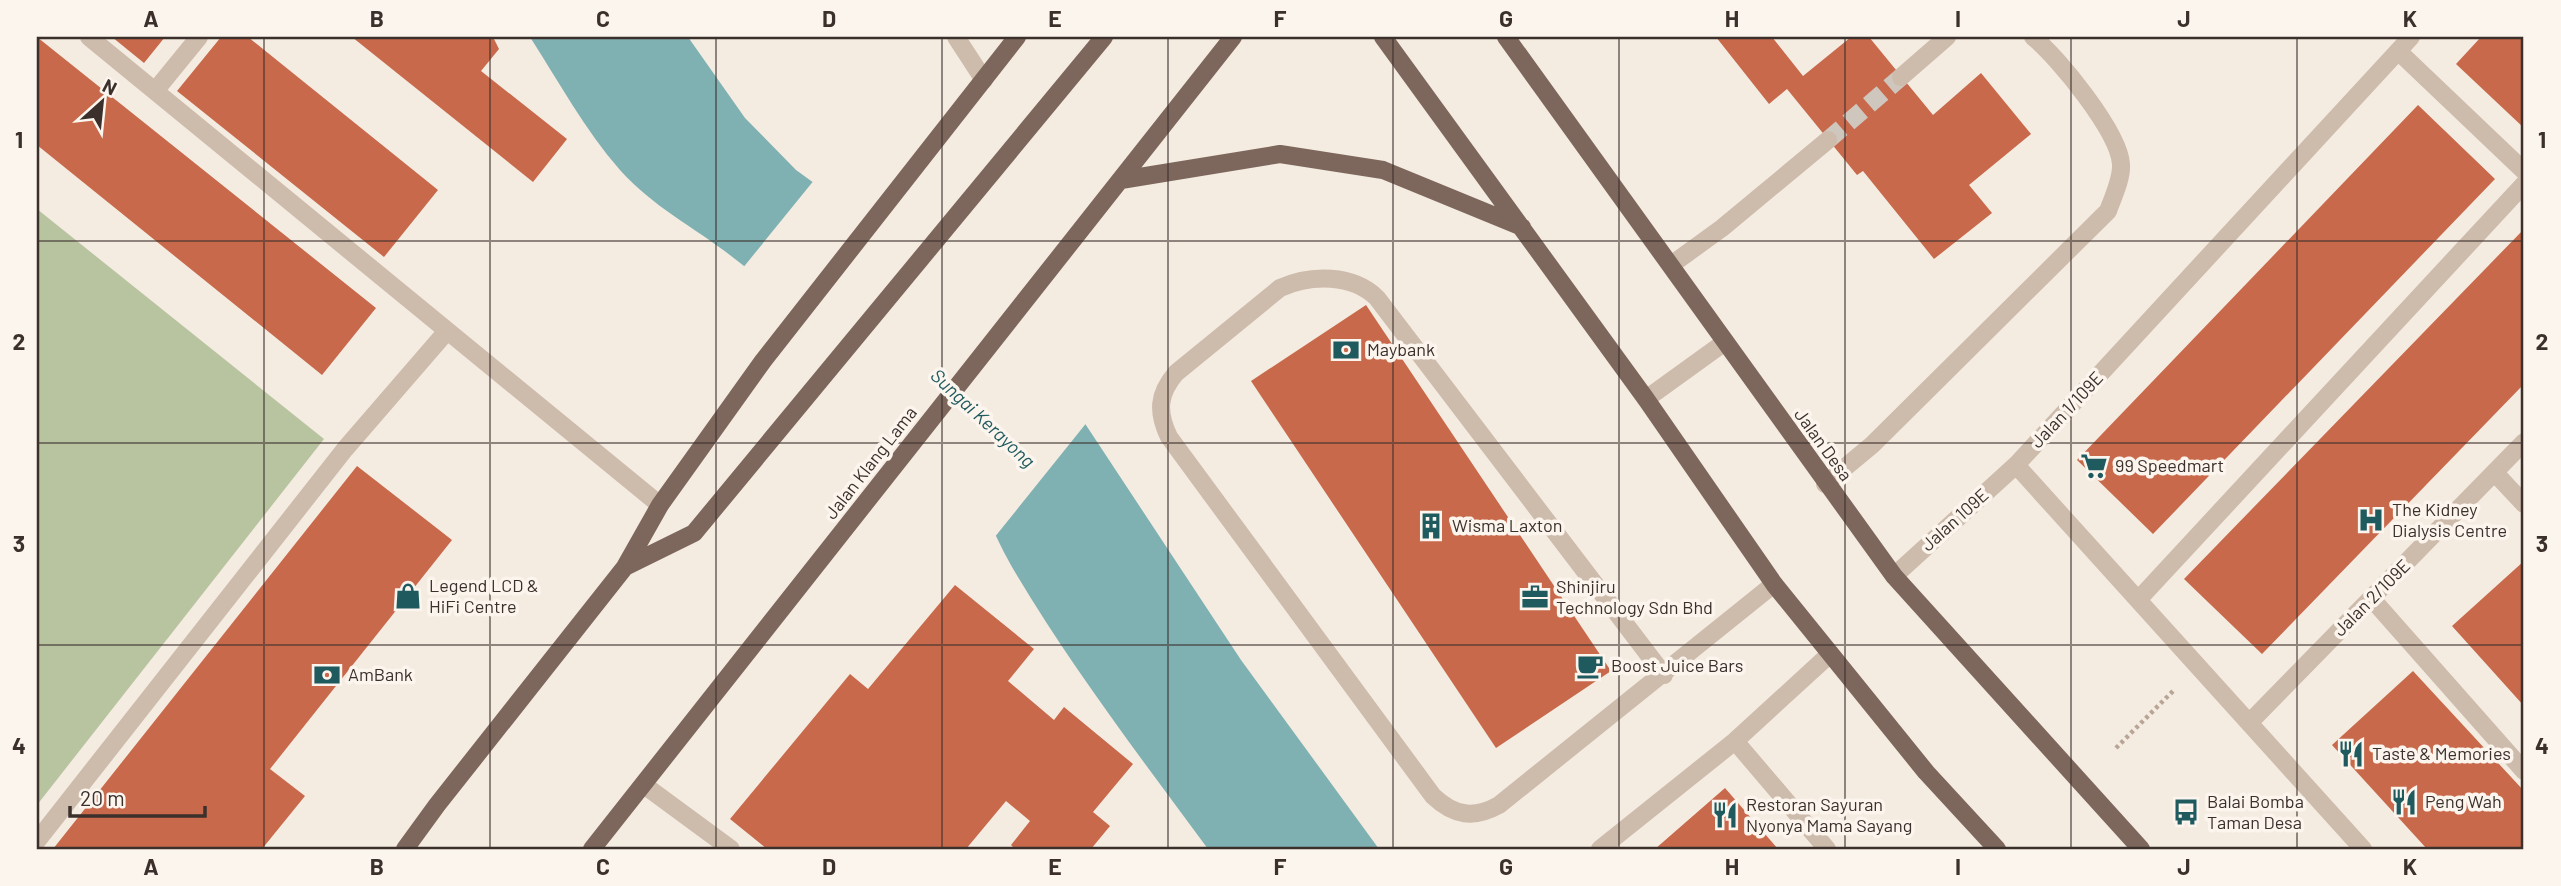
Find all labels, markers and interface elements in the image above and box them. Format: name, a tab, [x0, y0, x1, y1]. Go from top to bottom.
text: A	[143, 4, 159, 32]
text: B	[370, 4, 384, 32]
text: C	[596, 4, 610, 32]
text: D	[822, 4, 836, 32]
text: E	[1048, 4, 1062, 32]
text: F	[1274, 4, 1287, 32]
text: G	[1499, 4, 1513, 32]
text: H	[1725, 4, 1739, 32]
text: I	[1955, 4, 1961, 32]
text: J	[2177, 4, 2191, 32]
text: K	[2403, 4, 2417, 32]
north arrow	[66, 66, 136, 136]
text: N	[99, 73, 121, 100]
text: 1	[15, 125, 23, 153]
text: 1	[2538, 125, 2546, 153]
text: 2	[13, 327, 25, 355]
text: 2	[2536, 327, 2548, 355]
bank icon: Maybank	[1331, 335, 1361, 365]
place label: Maybank	[1367, 338, 1435, 360]
water label: Sungai Kerayong	[926, 363, 1040, 472]
street label: Jalan 1/109E	[2025, 367, 2107, 452]
street label: Jalan Klang Lama	[819, 402, 921, 523]
street label: Jalan Desa	[1790, 404, 1858, 485]
supermarket icon: 99 Speedmart	[2079, 451, 2109, 481]
place label: 99 Speedmart	[2115, 454, 2224, 476]
street label: Jalan 109E	[1916, 483, 1993, 555]
place label: The Kidney Dialysis Centre	[2392, 498, 2507, 541]
hospital icon: The Kidney Dialysis Centre	[2356, 505, 2386, 535]
building icon: Wisma Laxton	[1416, 511, 1446, 541]
place label: Wisma Laxton	[1452, 514, 1563, 536]
text: 3	[13, 529, 25, 557]
text: 3	[2536, 529, 2548, 557]
street label: Jalan 2/109E	[2328, 554, 2414, 640]
place label: Legend LCD & HiFi Centre	[429, 574, 539, 617]
place label: Shinjiru Technology Sdn Bhd	[1556, 575, 1713, 618]
shop icon: Legend LCD & HiFi Centre	[393, 581, 423, 611]
office icon: Shinjiru Technology Sdn Bhd	[1520, 582, 1550, 612]
cafe icon: Boost Juice Bars	[1575, 651, 1605, 681]
place label: Boost Juice Bars	[1611, 654, 1743, 676]
bank icon: AmBank	[312, 660, 342, 690]
place label: AmBank	[348, 663, 413, 685]
text: 4	[12, 731, 26, 759]
text: 4	[2535, 731, 2549, 759]
restaurant icon: Taste & Memories	[2336, 739, 2366, 769]
place label: Taste & Memories	[2372, 742, 2511, 764]
scale bar	[70, 774, 205, 818]
text: 20 m	[80, 785, 125, 810]
restaurant icon: Peng Wah	[2389, 787, 2419, 817]
place label: Balai Bomba Taman Desa	[2207, 790, 2304, 833]
place label: Peng Wah	[2425, 790, 2502, 812]
place label: Restoran Sayuran Nyonya Mama Sayang	[1746, 793, 1912, 836]
bus stop icon: Balai Bomba Taman Desa	[2171, 797, 2201, 827]
restaurant icon: Restoran Sayuran Nyonya Mama Sayang	[1710, 800, 1740, 830]
text: A	[143, 852, 159, 880]
text: B	[370, 852, 384, 880]
text: C	[596, 852, 610, 880]
text: D	[822, 852, 836, 880]
text: E	[1048, 852, 1062, 880]
text: F	[1274, 852, 1287, 880]
text: G	[1499, 852, 1513, 880]
text: H	[1725, 852, 1739, 880]
text: I	[1955, 852, 1961, 880]
text: J	[2177, 852, 2191, 880]
text: K	[2403, 852, 2417, 880]

